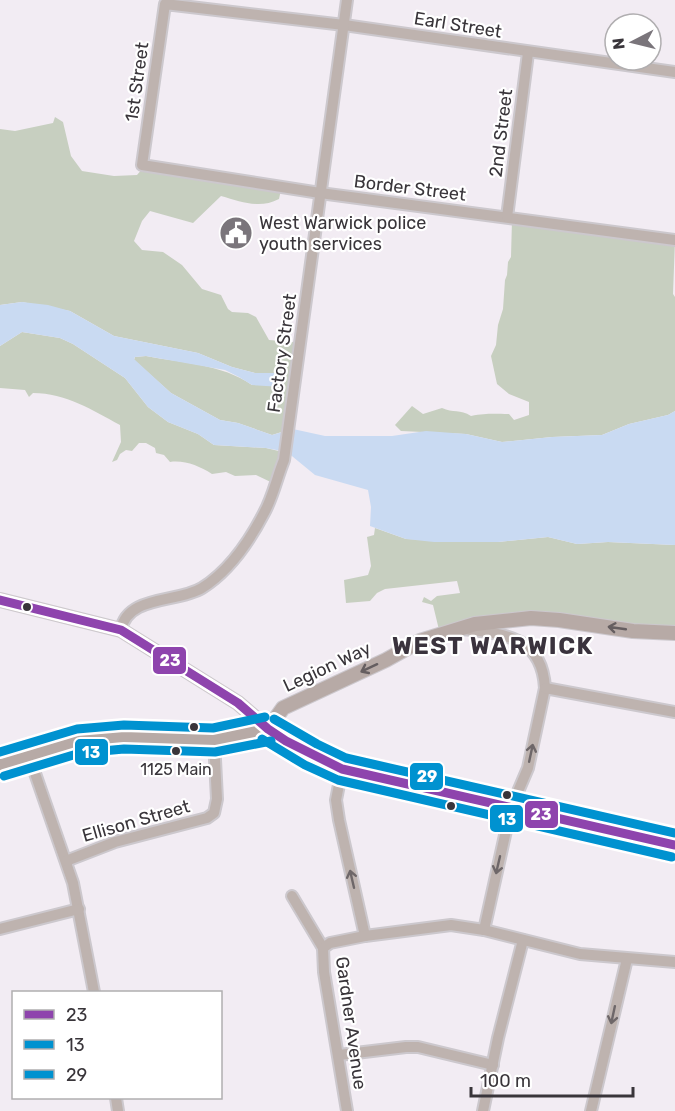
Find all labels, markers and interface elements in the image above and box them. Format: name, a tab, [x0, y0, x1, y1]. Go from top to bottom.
street label: Earl Street	[413, 7, 503, 43]
north arrow	[603, 12, 663, 72]
text: N	[608, 37, 629, 51]
street label: 1st Street	[121, 41, 153, 123]
street label: 2nd Street	[485, 88, 517, 178]
street label: Border Street	[353, 170, 467, 206]
place label: West Warwick police youth services	[259, 212, 426, 255]
public building icon: West Warwick police youth services	[218, 215, 254, 251]
street label: Factory Street	[263, 292, 301, 414]
unlabelled marker	[21, 601, 33, 613]
one-way arrow	[607, 623, 627, 634]
district label: WEST WARWICK	[392, 632, 594, 660]
street label: Legion Way	[280, 637, 374, 697]
line badge: 23	[152, 646, 187, 675]
text: 23	[160, 651, 180, 670]
one-way arrow	[360, 662, 378, 674]
unlabelled marker	[188, 721, 200, 733]
line badge: 13	[74, 738, 109, 766]
text: 13	[82, 743, 100, 762]
one-way arrow	[526, 744, 538, 763]
marker: 1125 Main	[170, 745, 182, 757]
place label: 1125 Main	[140, 760, 212, 779]
line badge: 29	[409, 762, 444, 791]
text: 29	[417, 767, 437, 786]
unlabelled marker	[501, 789, 513, 801]
street label: Ellison Street	[80, 795, 192, 847]
unlabelled marker	[445, 800, 457, 812]
line badge: 23	[524, 800, 559, 829]
line badge: 13	[489, 804, 524, 833]
text: 23	[531, 805, 551, 824]
text: 13	[498, 810, 516, 829]
one-way arrow	[491, 855, 503, 874]
one-way arrow	[345, 870, 357, 889]
street label: Gardner Avenue	[331, 955, 371, 1091]
legend	[12, 991, 222, 1099]
text: 23	[66, 1004, 87, 1026]
one-way arrow	[607, 1006, 619, 1025]
text: 13	[66, 1034, 85, 1056]
scale bar	[471, 1060, 633, 1098]
text: 29	[66, 1064, 87, 1086]
text: 100 m	[480, 1070, 531, 1092]

